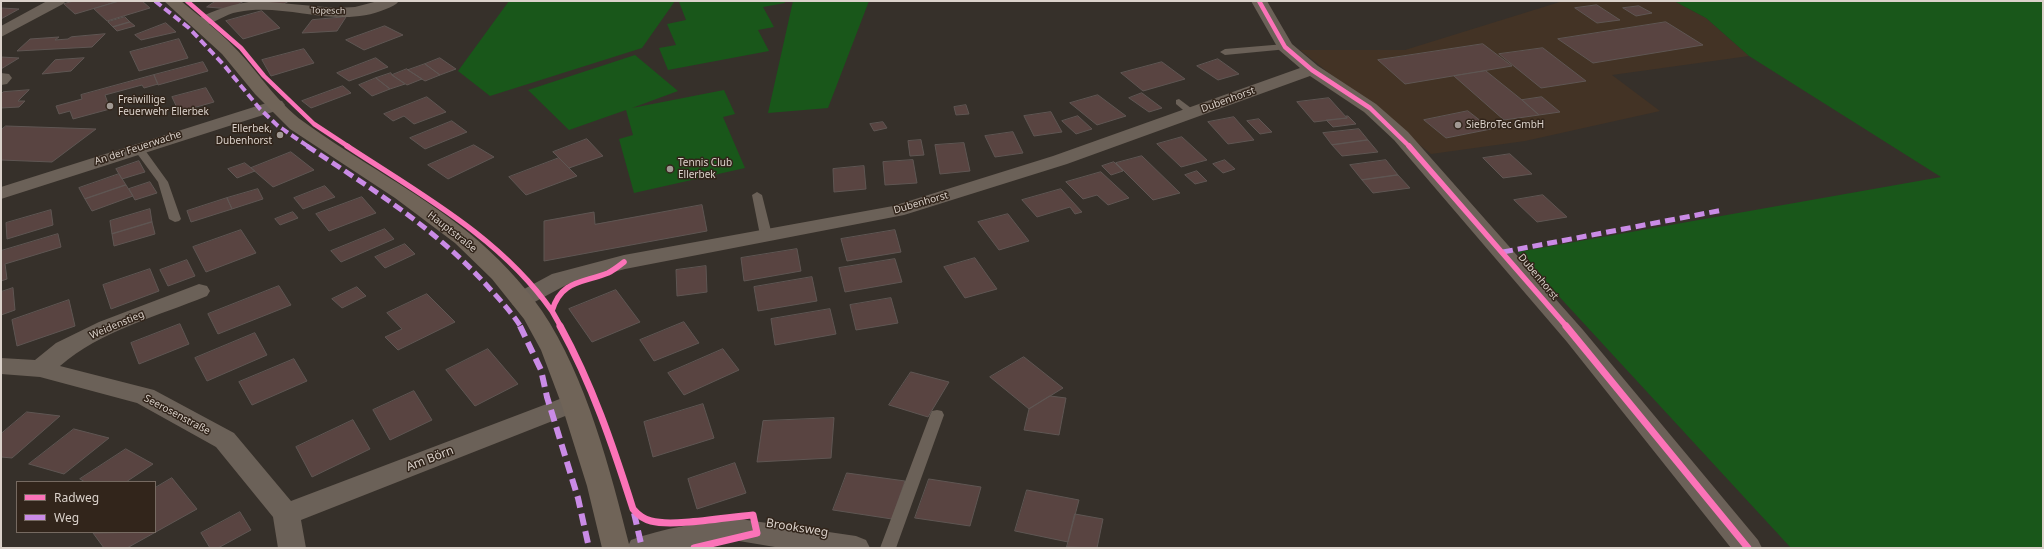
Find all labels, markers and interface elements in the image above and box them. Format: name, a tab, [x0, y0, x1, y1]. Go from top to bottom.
street label: Topesch	[311, 5, 345, 17]
street label: Dubenhorst	[1200, 85, 1256, 115]
place label: Freiwillige Feuerwehr Ellerbek	[118, 94, 209, 118]
marker: Freiwillige Feuerwehr Ellerbek	[105, 101, 115, 111]
place label: SieBroTec GmbH	[1466, 119, 1544, 131]
marker: SieBroTec GmbH	[1453, 120, 1463, 130]
place label: Ellerbek, Dubenhorst	[216, 123, 272, 146]
street label: An der Feuerwache	[93, 128, 183, 168]
marker: Ellerbek, Dubenhorst	[275, 130, 285, 140]
place label: Tennis Club Ellerbek	[678, 157, 732, 180]
marker: Tennis Club Ellerbek	[665, 164, 675, 174]
street label: Dubenhorst	[892, 189, 950, 217]
street label: Hauptstraße	[425, 209, 479, 255]
street label: Dubenhorst	[1515, 252, 1561, 302]
street label: Weidenstieg	[88, 308, 146, 342]
street label: Seerosenstraße	[142, 393, 212, 437]
street label: Am Börn	[404, 443, 456, 475]
legend	[16, 481, 156, 533]
text: Radweg	[54, 489, 99, 506]
text: Weg	[54, 509, 79, 526]
street label: Brooksweg	[765, 516, 829, 540]

